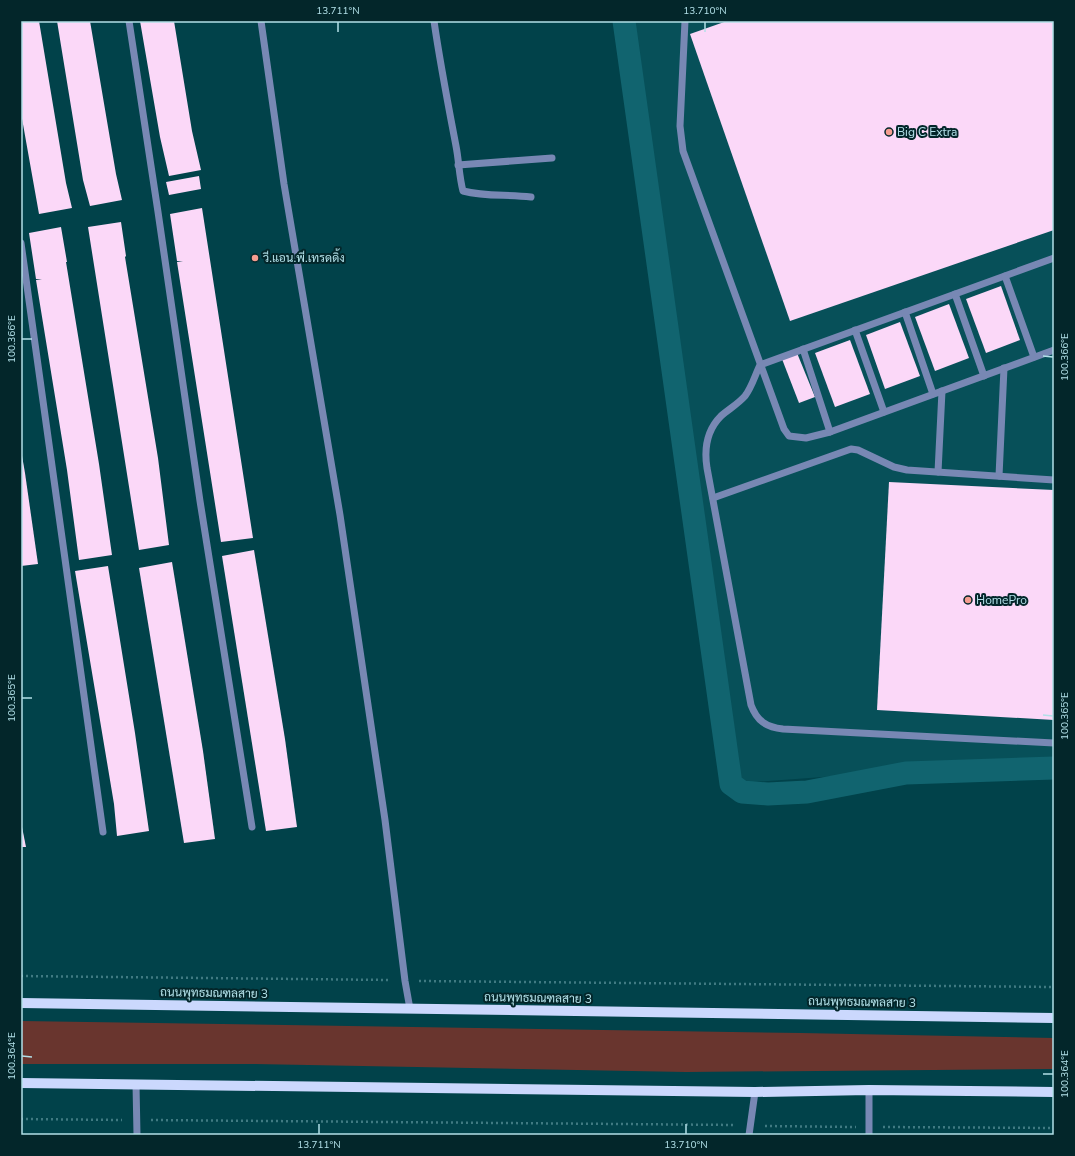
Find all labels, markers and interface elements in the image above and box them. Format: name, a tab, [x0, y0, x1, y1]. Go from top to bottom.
text: 13.711°N	[316, 4, 360, 18]
text: 13.710°N	[683, 4, 727, 18]
place label: Big C Extra	[897, 124, 957, 140]
marker: Big C Extra	[884, 127, 894, 137]
place label: วี.แอน.พี.เทรดดิ้ง	[262, 248, 345, 266]
marker: วี.แอน.พี.เทรดดิ้ง	[250, 253, 260, 263]
text: 100.366°E	[5, 315, 19, 363]
text: 100.366°E	[1058, 333, 1072, 381]
place label: HomePro	[976, 592, 1027, 608]
marker: HomePro	[963, 595, 973, 605]
text: 100.365°E	[5, 674, 19, 722]
text: 100.365°E	[1058, 692, 1072, 740]
street label: ถนนพุทธมณฑลสาย 3	[160, 984, 268, 1003]
street label: ถนนพุทธมณฑลสาย 3	[484, 989, 592, 1008]
street label: ถนนพุทธมณฑลสาย 3	[808, 993, 916, 1012]
text: 100.364°E	[5, 1032, 19, 1080]
text: 100.364°E	[1058, 1050, 1072, 1098]
text: 13.711°N	[297, 1138, 341, 1152]
text: 13.710°N	[664, 1138, 708, 1152]

